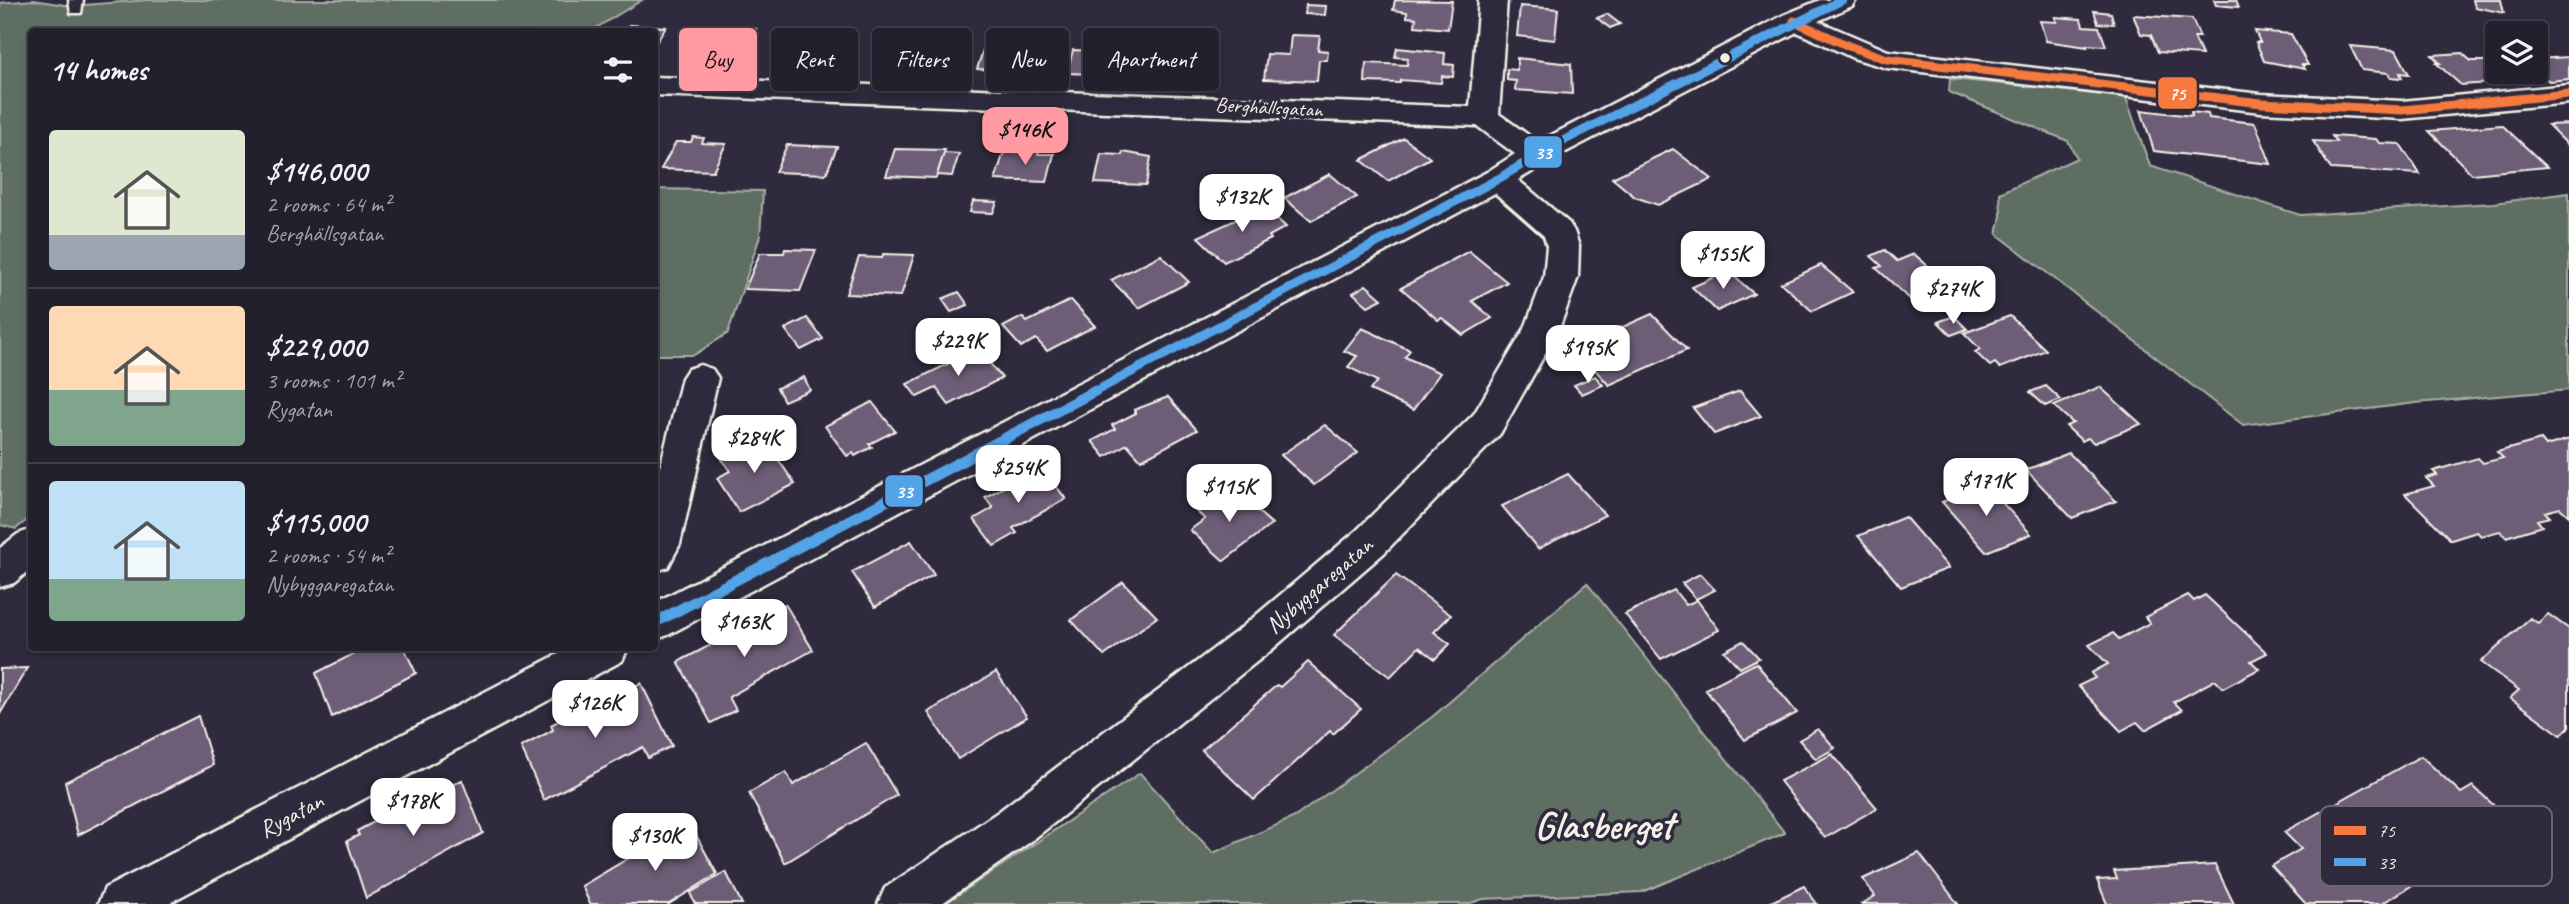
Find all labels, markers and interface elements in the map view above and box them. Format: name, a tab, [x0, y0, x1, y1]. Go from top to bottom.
map controls	[2485, 21, 2548, 84]
button: layers	[2485, 21, 2548, 84]
chip: Buy	[679, 28, 757, 91]
chip: Rent	[771, 28, 858, 91]
chip: Filters	[872, 28, 972, 91]
chip: New	[986, 28, 1069, 91]
chip: Apartment	[1083, 28, 1219, 91]
text: 14 homes	[49, 51, 147, 89]
icon: filters	[599, 51, 637, 89]
unlabelled marker	[1718, 51, 1732, 65]
line badge: 75	[2157, 76, 2198, 110]
text: 75	[2169, 82, 2187, 106]
street label: Berghällsgatan	[1215, 91, 1325, 123]
pin: $146K	[976, 108, 1074, 167]
text: $146K	[998, 115, 1052, 144]
line badge: 33	[1523, 135, 1563, 169]
text: 33	[1534, 141, 1554, 165]
text: $146,000	[266, 152, 367, 190]
icon: home	[105, 158, 189, 242]
pin: $132K	[1193, 174, 1291, 234]
text: $132K	[1215, 182, 1269, 211]
text: 2 rooms · 64 m²	[266, 190, 390, 219]
text: Berghällsgatan	[266, 219, 383, 248]
pin: $155K	[1674, 232, 1772, 291]
text: $155K	[1697, 239, 1749, 268]
pin: $274K	[1904, 266, 2002, 326]
text: $274K	[1927, 274, 1980, 303]
pin: $229K	[909, 318, 1007, 378]
text: $229K	[932, 326, 984, 355]
pin: $195K	[1539, 326, 1637, 385]
text: $229,000	[266, 328, 366, 366]
text: $195K	[1562, 333, 1614, 362]
icon: home	[105, 334, 189, 418]
text: 3 rooms · 101 m²	[266, 366, 401, 395]
text: Rygatan	[266, 395, 332, 424]
pin: $284K	[705, 416, 803, 475]
text: $284K	[727, 423, 781, 452]
pin: $254K	[969, 446, 1067, 505]
text: $254K	[992, 453, 1044, 482]
pin: $171K	[1937, 458, 2035, 518]
pin: $115K	[1180, 464, 1278, 524]
text: $171K	[1960, 466, 2013, 495]
text: $115K	[1203, 472, 1255, 501]
line badge: 33	[884, 474, 924, 508]
text: 33	[895, 480, 915, 504]
text: $115,000	[266, 503, 366, 541]
icon: home	[105, 509, 189, 593]
street label: Nybyggaregatan	[1259, 529, 1380, 640]
text: 2 rooms · 54 m²	[266, 541, 390, 570]
text: Nybyggaregatan	[266, 570, 393, 599]
pin: $163K	[695, 600, 793, 659]
text: $163K	[717, 607, 771, 636]
pin: $126K	[546, 680, 644, 740]
text: $126K	[568, 688, 622, 717]
pin: $178K	[364, 778, 462, 838]
street label: Rygatan	[254, 785, 329, 844]
text: $178K	[387, 786, 440, 815]
district label: Glasberget	[1535, 802, 1679, 849]
legend	[2320, 806, 2552, 886]
pin: $130K	[606, 814, 704, 873]
text: 75	[2378, 819, 2397, 843]
text: $130K	[628, 821, 682, 850]
text: 33	[2378, 851, 2397, 875]

